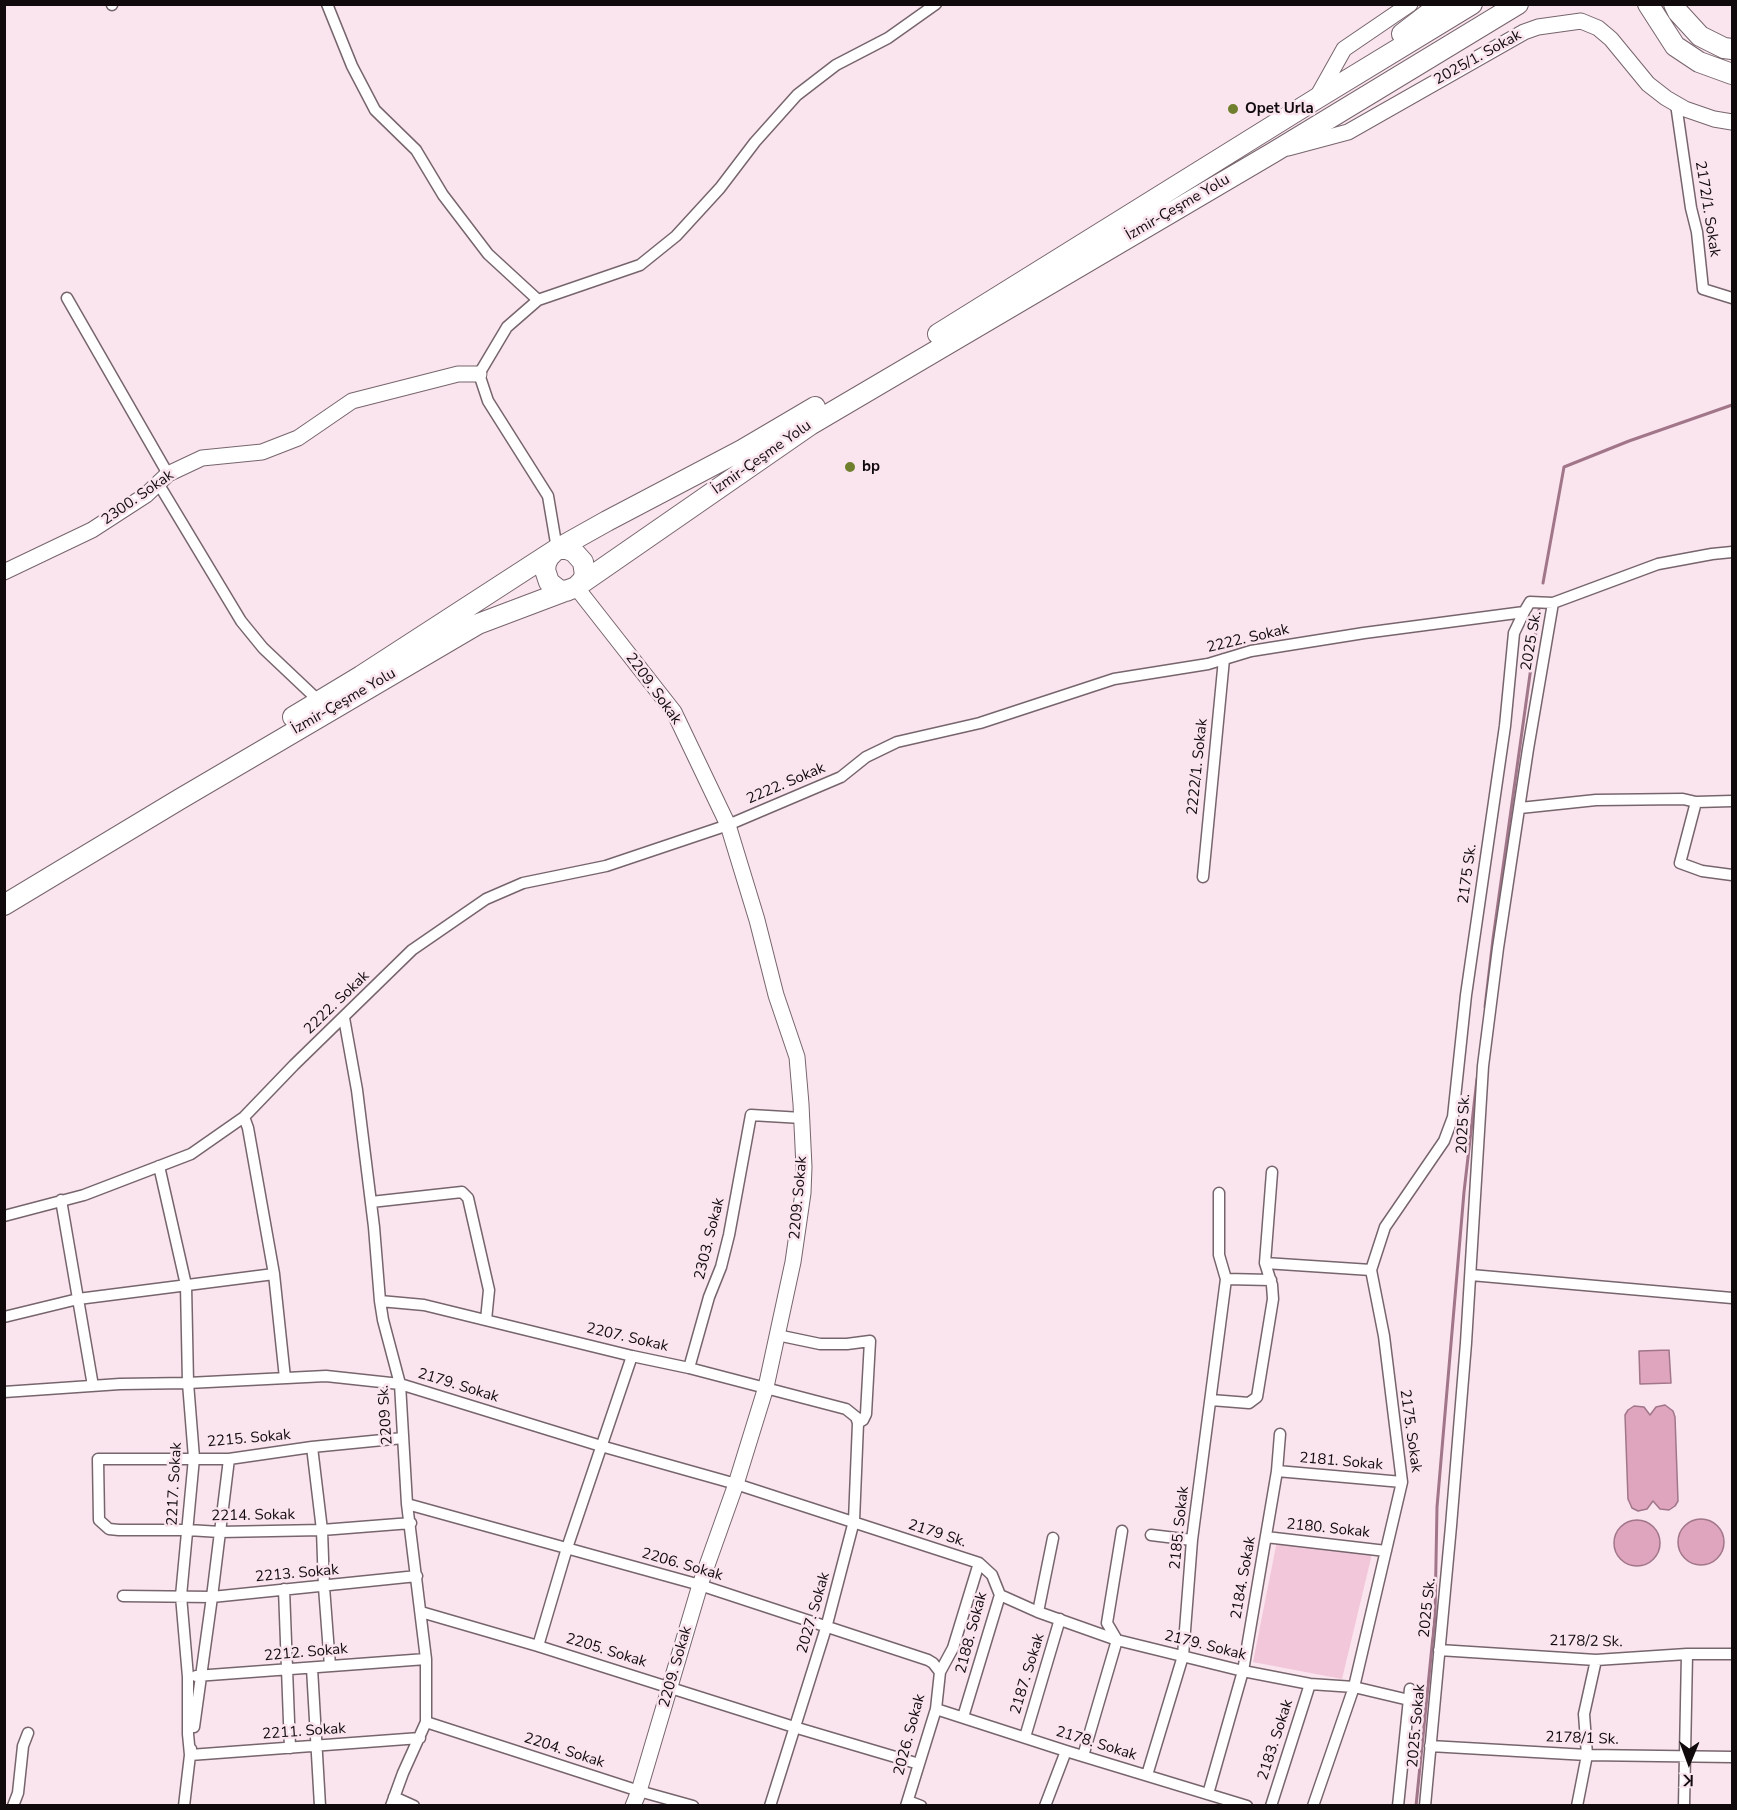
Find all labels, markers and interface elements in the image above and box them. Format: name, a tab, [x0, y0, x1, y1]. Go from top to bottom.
street label: 2025/1. Sokak	[1431, 27, 1525, 89]
place label: Opet Urla	[1245, 100, 1314, 118]
marker: Opet Urla	[1226, 102, 1240, 116]
street label: 2172/1. Sokak	[1691, 160, 1723, 258]
street label: İzmir-Çeşme Yolu	[1123, 171, 1233, 245]
street label: İzmir-Çeşme Yolu	[709, 417, 815, 499]
place label: bp	[862, 458, 880, 476]
marker: bp	[843, 460, 857, 474]
street label: 2300. Sokak	[99, 467, 177, 529]
street label: 2025 Sk.	[1518, 610, 1546, 672]
street label: 2222. Sokak	[1205, 621, 1291, 657]
street label: 2209. Sokak	[621, 650, 685, 728]
street label: İzmir-Çeşme Yolu	[289, 665, 399, 739]
street label: 2222/1. Sokak	[1184, 718, 1212, 816]
street label: 2222. Sokak	[744, 759, 828, 809]
street label: 2175 Sk.	[1455, 843, 1481, 905]
street label: 2222. Sokak	[301, 967, 373, 1039]
street label: 2025 Sk.	[1453, 1093, 1475, 1155]
street label: 2209. Sokak	[786, 1156, 812, 1240]
street label: 2303. Sokak	[691, 1196, 729, 1282]
street label: 2207. Sokak	[584, 1320, 670, 1356]
street label: 2179. Sokak	[415, 1365, 501, 1407]
street label: 2209 Sk.	[375, 1384, 397, 1446]
street label: 2175. Sokak	[1395, 1388, 1425, 1474]
street label: 2215. Sokak	[207, 1426, 291, 1452]
street label: 2217. Sokak	[164, 1442, 186, 1526]
street label: 2181. Sokak	[1299, 1449, 1383, 1475]
street label: 2185. Sokak	[1167, 1485, 1193, 1571]
street label: 2214. Sokak	[211, 1506, 295, 1526]
street label: 2179 Sk.	[906, 1516, 968, 1552]
street label: 2180. Sokak	[1285, 1516, 1371, 1542]
street label: 2184. Sokak	[1228, 1535, 1260, 1621]
street label: 2206. Sokak	[639, 1545, 725, 1585]
street label: 2213. Sokak	[255, 1561, 339, 1587]
street label: 2027. Sokak	[794, 1570, 834, 1656]
street label: 2025 Sk.	[1416, 1577, 1440, 1639]
street label: 2188. Sokak	[952, 1590, 992, 1676]
street label: 2209. Sokak	[656, 1624, 696, 1710]
street label: 2179. Sokak	[1162, 1627, 1248, 1665]
street label: 2205. Sokak	[563, 1630, 649, 1672]
street label: 2187. Sokak	[1007, 1631, 1049, 1717]
street label: 2178/2 Sk.	[1549, 1632, 1623, 1652]
street label: 2212. Sokak	[264, 1640, 348, 1666]
street label: 2025. Sokak	[1404, 1684, 1430, 1768]
street label: 2026. Sokak	[890, 1692, 930, 1778]
street label: 2183. Sokak	[1255, 1697, 1297, 1783]
street label: 2211. Sokak	[262, 1720, 346, 1744]
street label: 2178. Sokak	[1053, 1723, 1139, 1765]
street label: 2178/1 Sk.	[1545, 1729, 1619, 1749]
street label: 2204. Sokak	[521, 1730, 607, 1772]
north arrow	[1659, 1732, 1719, 1792]
text: K	[1683, 1769, 1694, 1791]

